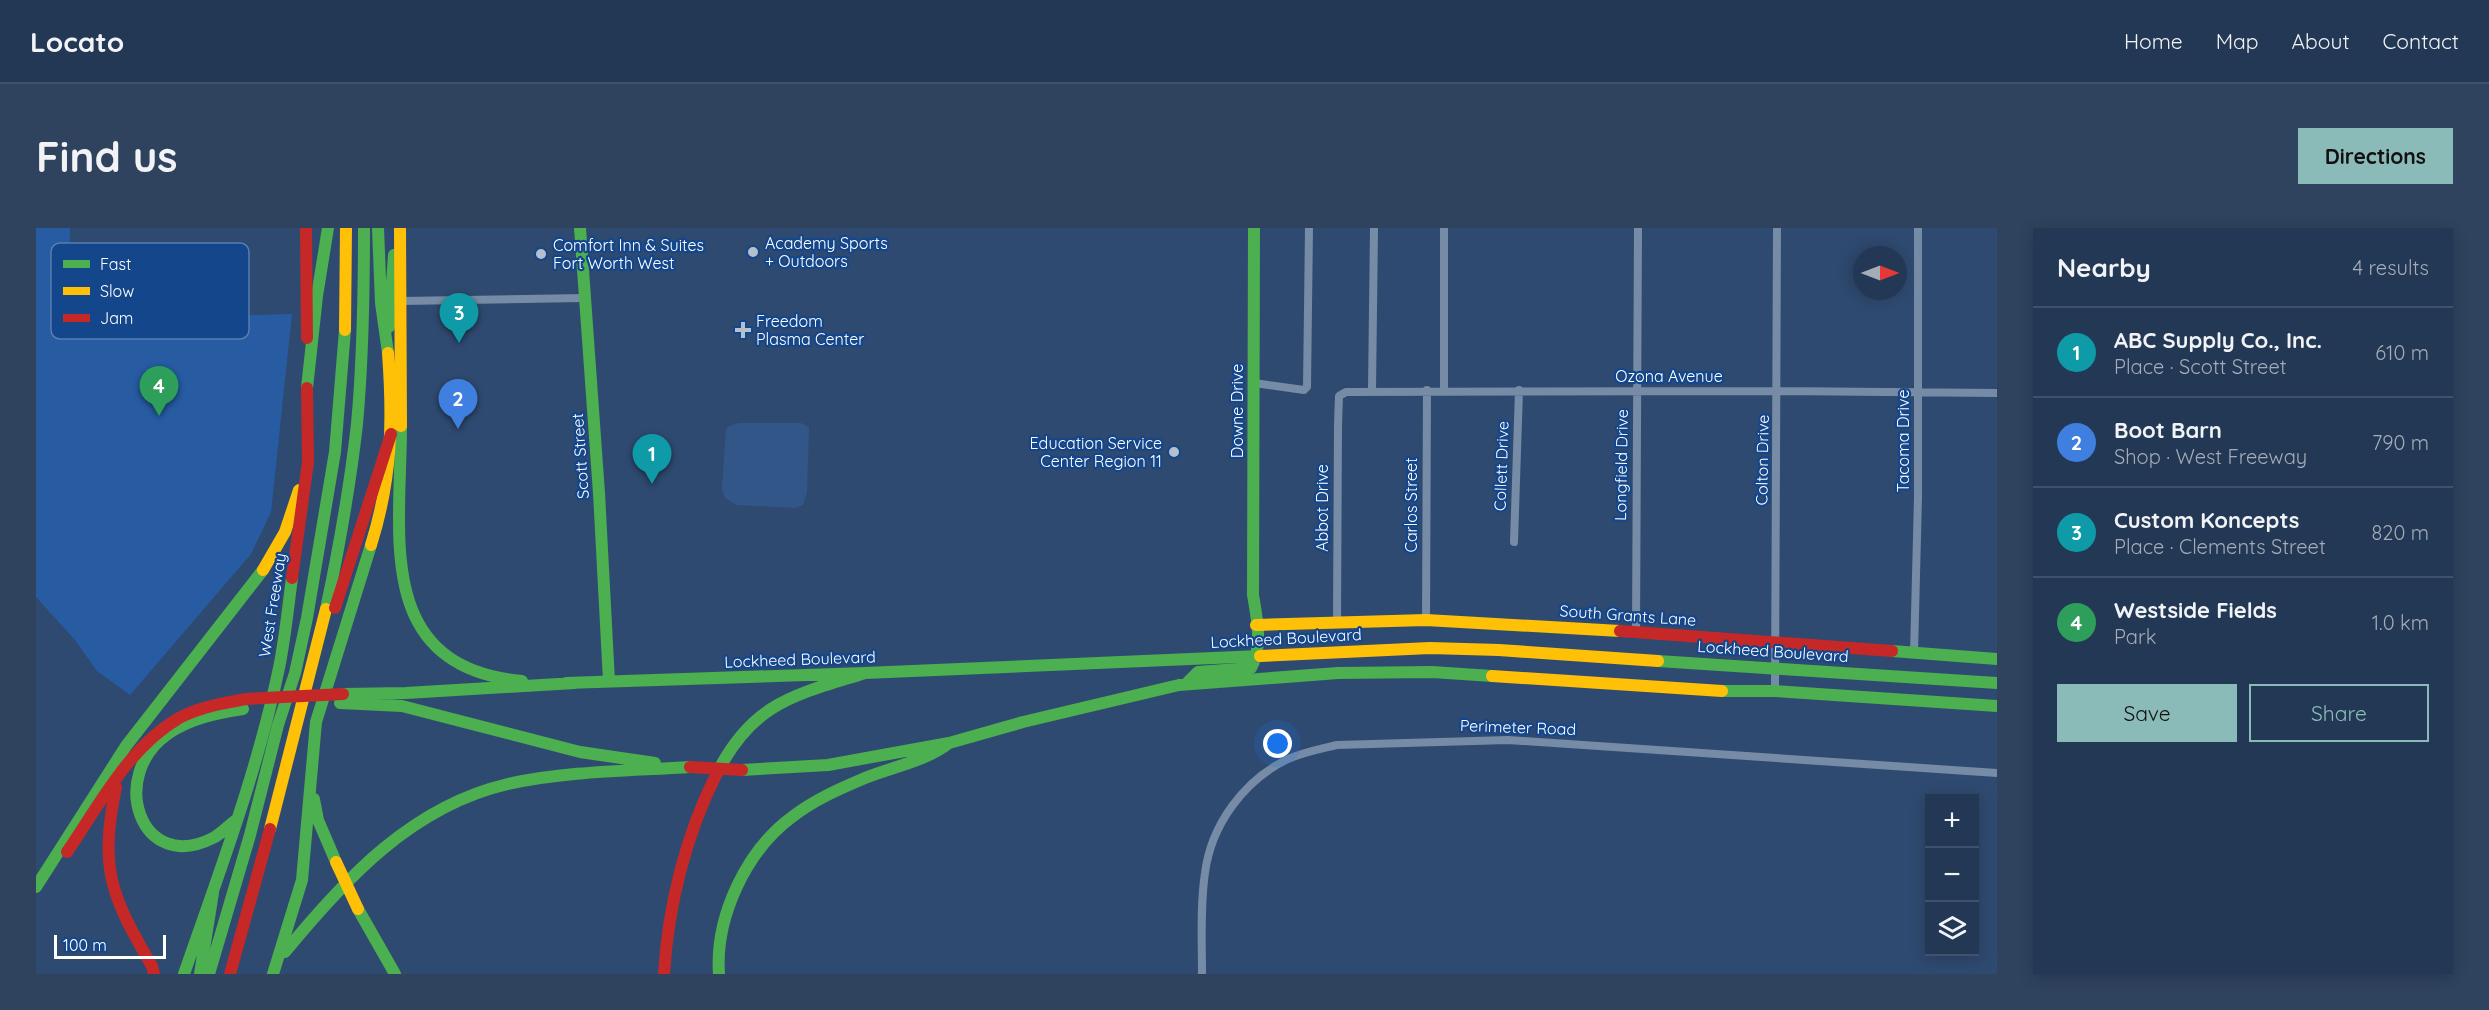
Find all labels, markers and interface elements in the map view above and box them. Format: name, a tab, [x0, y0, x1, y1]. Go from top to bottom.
text: Locato	[30, 24, 124, 59]
text: Home	[2124, 28, 2183, 54]
text: Map	[2216, 28, 2259, 54]
text: About	[2292, 28, 2350, 54]
text: Contact	[2383, 28, 2459, 54]
button: Directions	[2298, 128, 2453, 184]
text: Find us	[36, 130, 178, 183]
place label: Academy Sports + Outdoors	[765, 233, 888, 271]
place label: Comfort Inn & Suites Fort Worth West	[553, 235, 704, 273]
legend	[51, 243, 249, 339]
marker: Academy Sports + Outdoors	[746, 245, 760, 259]
north arrow	[1853, 246, 1907, 300]
marker: Comfort Inn & Suites Fort Worth West	[534, 247, 548, 261]
text: Nearby	[2057, 251, 2151, 284]
text: Fast	[100, 254, 131, 274]
text: 4 results	[2353, 255, 2429, 280]
text: Slow	[100, 281, 134, 301]
pin: 3	[440, 294, 478, 343]
text: Jam	[100, 308, 133, 328]
place label: Freedom Plasma Center	[756, 311, 864, 349]
marker: Freedom Plasma Center	[734, 321, 752, 339]
text: ABC Supply Co., Inc.	[2114, 326, 2322, 354]
text: 1	[2073, 340, 2080, 365]
text: 610 m	[2375, 340, 2429, 365]
text: Place · Scott Street	[2114, 354, 2286, 379]
street label: Downe Drive	[1227, 364, 1247, 458]
pin: 4	[140, 366, 178, 416]
street label: Ozona Avenue	[1615, 366, 1723, 386]
pin: 2	[438, 380, 478, 429]
street label: Tacoma Drive	[1893, 390, 1913, 492]
street label: Longfield Drive	[1610, 409, 1632, 521]
street label: Scott Street	[567, 412, 593, 500]
street label: Colton Drive	[1751, 414, 1773, 506]
text: Boot Barn	[2114, 416, 2222, 444]
street label: Collett Drive	[1489, 421, 1513, 511]
text: 2	[2071, 430, 2082, 455]
text: 790 m	[2372, 430, 2429, 455]
place label: Education Service Center Region 11	[1030, 433, 1162, 471]
pin: 1	[632, 434, 672, 484]
text: Shop · West Freeway	[2114, 444, 2307, 469]
marker: Education Service Center Region 11	[1167, 445, 1181, 459]
street label: Carlos Street	[1401, 457, 1421, 553]
street label: Abbot Drive	[1312, 464, 1332, 552]
text: Custom Koncepts	[2114, 506, 2299, 534]
text: 3	[2071, 520, 2082, 545]
text: 820 m	[2372, 520, 2429, 545]
text: Place · Clements Street	[2114, 534, 2326, 559]
street label: West Freeway	[254, 551, 290, 659]
text: Westside Fields	[2114, 596, 2277, 624]
street label: South Grants Lane	[1559, 600, 1697, 630]
text: 4	[2071, 610, 2082, 635]
text: 1.0 km	[2372, 610, 2429, 635]
street label: Lockheed Boulevard	[1210, 624, 1362, 652]
text: Park	[2114, 624, 2156, 649]
street label: Lockheed Boulevard	[1697, 636, 1849, 666]
street label: Lockheed Boulevard	[724, 646, 876, 672]
button: Save	[2057, 684, 2237, 742]
button: Share	[2249, 684, 2429, 742]
street label: Perimeter Road	[1460, 715, 1576, 739]
your location	[1263, 729, 1292, 758]
map controls	[1925, 794, 1979, 956]
button: +	[1925, 794, 1979, 848]
button: −	[1925, 848, 1979, 902]
button: layers	[1925, 902, 1979, 956]
scale bar	[54, 932, 166, 960]
text: 100 m	[63, 935, 107, 955]

